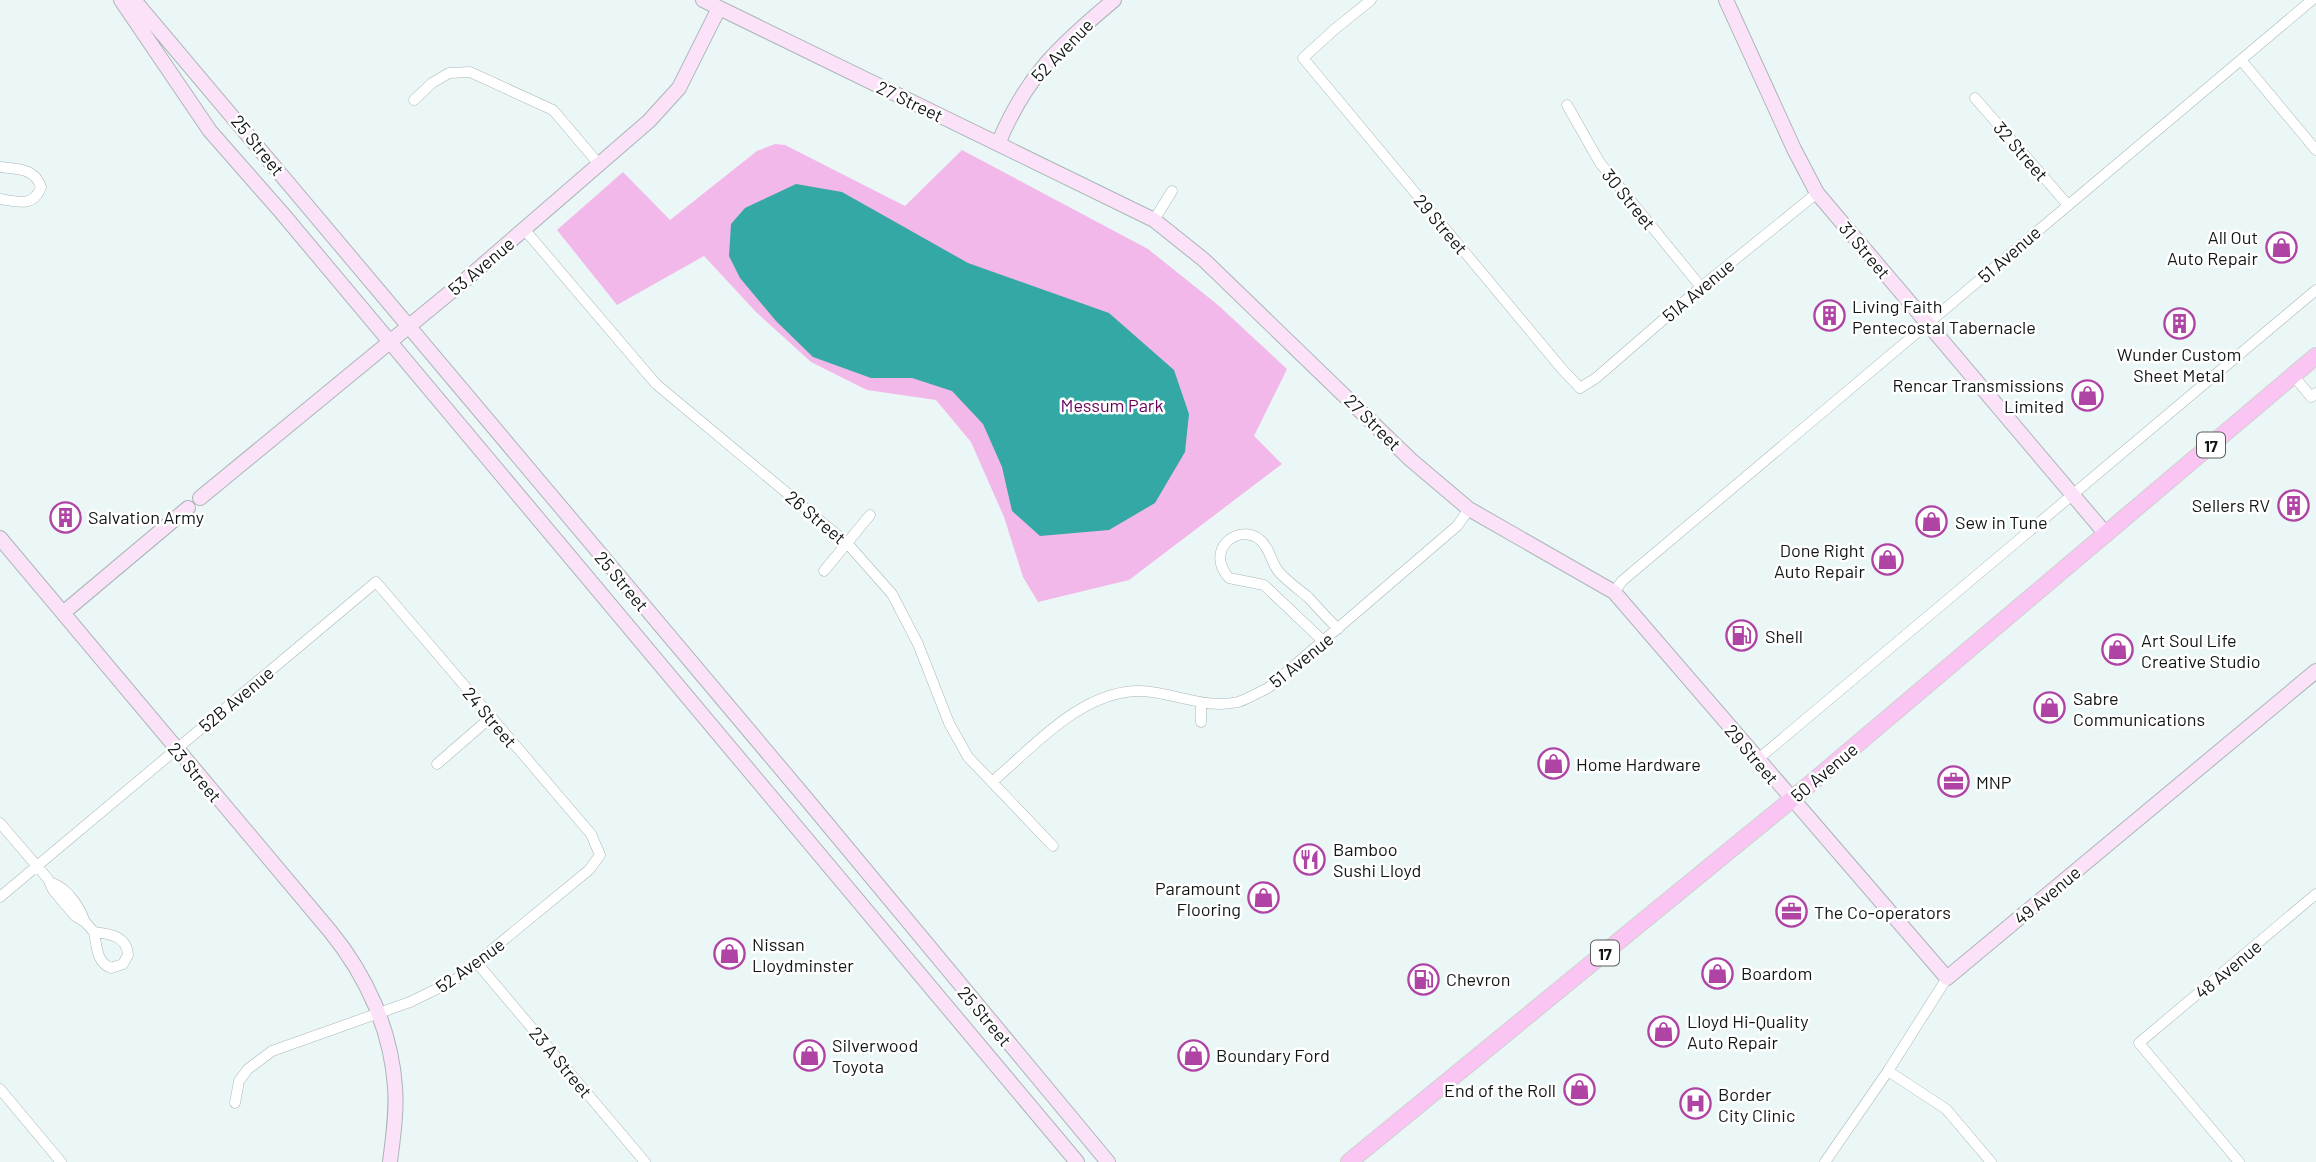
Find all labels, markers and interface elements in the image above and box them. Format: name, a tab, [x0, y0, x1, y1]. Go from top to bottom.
street label: 52 Avenue	[1026, 14, 1098, 86]
street label: 27 Street	[873, 76, 947, 126]
street label: 25 Street	[227, 110, 289, 180]
street label: 32 Street	[1989, 117, 2053, 185]
street label: 30 Street	[1598, 164, 1660, 234]
street label: 29 Street	[1410, 189, 1472, 259]
street label: 31 Street	[1835, 217, 1895, 283]
street label: 51 Avenue	[1973, 221, 2045, 287]
place label: All Out Auto Repair	[2167, 226, 2258, 269]
shop icon: All Out Auto Repair	[2264, 230, 2298, 264]
street label: 53 Avenue	[444, 232, 518, 300]
street label: 51A Avenue	[1658, 254, 1738, 326]
place label: Living Faith Pentecostal Tabernacle	[1852, 295, 2036, 338]
building icon: Living Faith Pentecostal Tabernacle	[1812, 299, 1846, 333]
building icon: Wunder Custom Sheet Metal	[2162, 306, 2196, 340]
place label: Wunder Custom Sheet Metal	[2117, 343, 2241, 386]
place label: Rencar Transmissions Limited	[1893, 374, 2064, 417]
shop icon: Rencar Transmissions Limited	[2070, 378, 2104, 412]
street label: 27 Street	[1340, 389, 1406, 455]
park label: Messum Park	[1061, 394, 1163, 416]
road number: 17	[2197, 432, 2225, 458]
street label: 26 Street	[781, 486, 851, 548]
building icon: Sellers RV	[2276, 488, 2310, 522]
place label: Sellers RV	[2192, 494, 2270, 516]
building icon: Salvation Army	[48, 500, 82, 534]
shop icon: Sew in Tune	[1915, 505, 1949, 539]
place label: Salvation Army	[88, 506, 204, 528]
place label: Sew in Tune	[1955, 511, 2048, 533]
place label: Done Right Auto Repair	[1774, 539, 1865, 582]
shop icon: Done Right Auto Repair	[1871, 543, 1905, 577]
street label: 25 Street	[591, 546, 653, 616]
fuel station icon: Shell	[1725, 619, 1759, 653]
place label: Shell	[1765, 625, 1803, 647]
street label: 51 Avenue	[1265, 628, 1337, 692]
place label: Art Soul Life Creative Studio	[2141, 629, 2261, 672]
shop icon: Art Soul Life Creative Studio	[2101, 633, 2135, 667]
street label: 52B Avenue	[194, 661, 278, 737]
street label: 24 Street	[458, 682, 522, 752]
place label: Sabre Communications	[2073, 687, 2205, 730]
shop icon: Sabre Communications	[2033, 691, 2067, 725]
street label: 29 Street	[1721, 719, 1783, 789]
street label: 23 Street	[164, 738, 226, 806]
street label: 50 Avenue	[1786, 738, 1862, 806]
shop icon: Home Hardware	[1536, 747, 1570, 781]
place label: Home Hardware	[1576, 753, 1701, 775]
office icon: MNP	[1936, 765, 1970, 799]
place label: MNP	[1976, 771, 2011, 793]
place label: Bamboo Sushi Lloyd	[1333, 838, 1421, 881]
restaurant icon: Bamboo Sushi Lloyd	[1293, 842, 1327, 876]
street label: 49 Avenue	[2009, 861, 2085, 929]
place label: Paramount Flooring	[1155, 877, 1241, 920]
shop icon: Paramount Flooring	[1247, 881, 1281, 915]
office icon: The Co-operators	[1774, 895, 1808, 929]
place label: The Co-operators	[1814, 901, 1951, 923]
street label: 52 Avenue	[431, 933, 509, 997]
place label: Nissan Lloydminster	[752, 933, 854, 976]
street label: 48 Avenue	[2190, 935, 2266, 1003]
shop icon: Nissan Lloydminster	[712, 937, 746, 971]
road number: 17	[1591, 940, 1619, 965]
shop icon: Boardom	[1701, 956, 1735, 990]
fuel station icon: Chevron	[1406, 962, 1440, 996]
place label: Boardom	[1741, 962, 1812, 984]
place label: Chevron	[1446, 968, 1510, 990]
street label: 25 Street	[954, 981, 1016, 1051]
place label: Lloyd Hi-Quality Auto Repair	[1687, 1010, 1808, 1053]
shop icon: Lloyd Hi-Quality Auto Repair	[1647, 1014, 1681, 1048]
street label: 23 A Street	[525, 1022, 597, 1102]
place label: Silverwood Toyota	[832, 1034, 918, 1077]
shop icon: Silverwood Toyota	[792, 1038, 826, 1072]
shop icon: Boundary Ford	[1176, 1038, 1210, 1072]
place label: Boundary Ford	[1216, 1044, 1330, 1066]
shop icon: End of the Roll	[1562, 1073, 1596, 1107]
place label: End of the Roll	[1444, 1079, 1556, 1101]
place label: Border City Clinic	[1718, 1083, 1795, 1126]
hospital icon: Border City Clinic	[1678, 1087, 1712, 1121]

